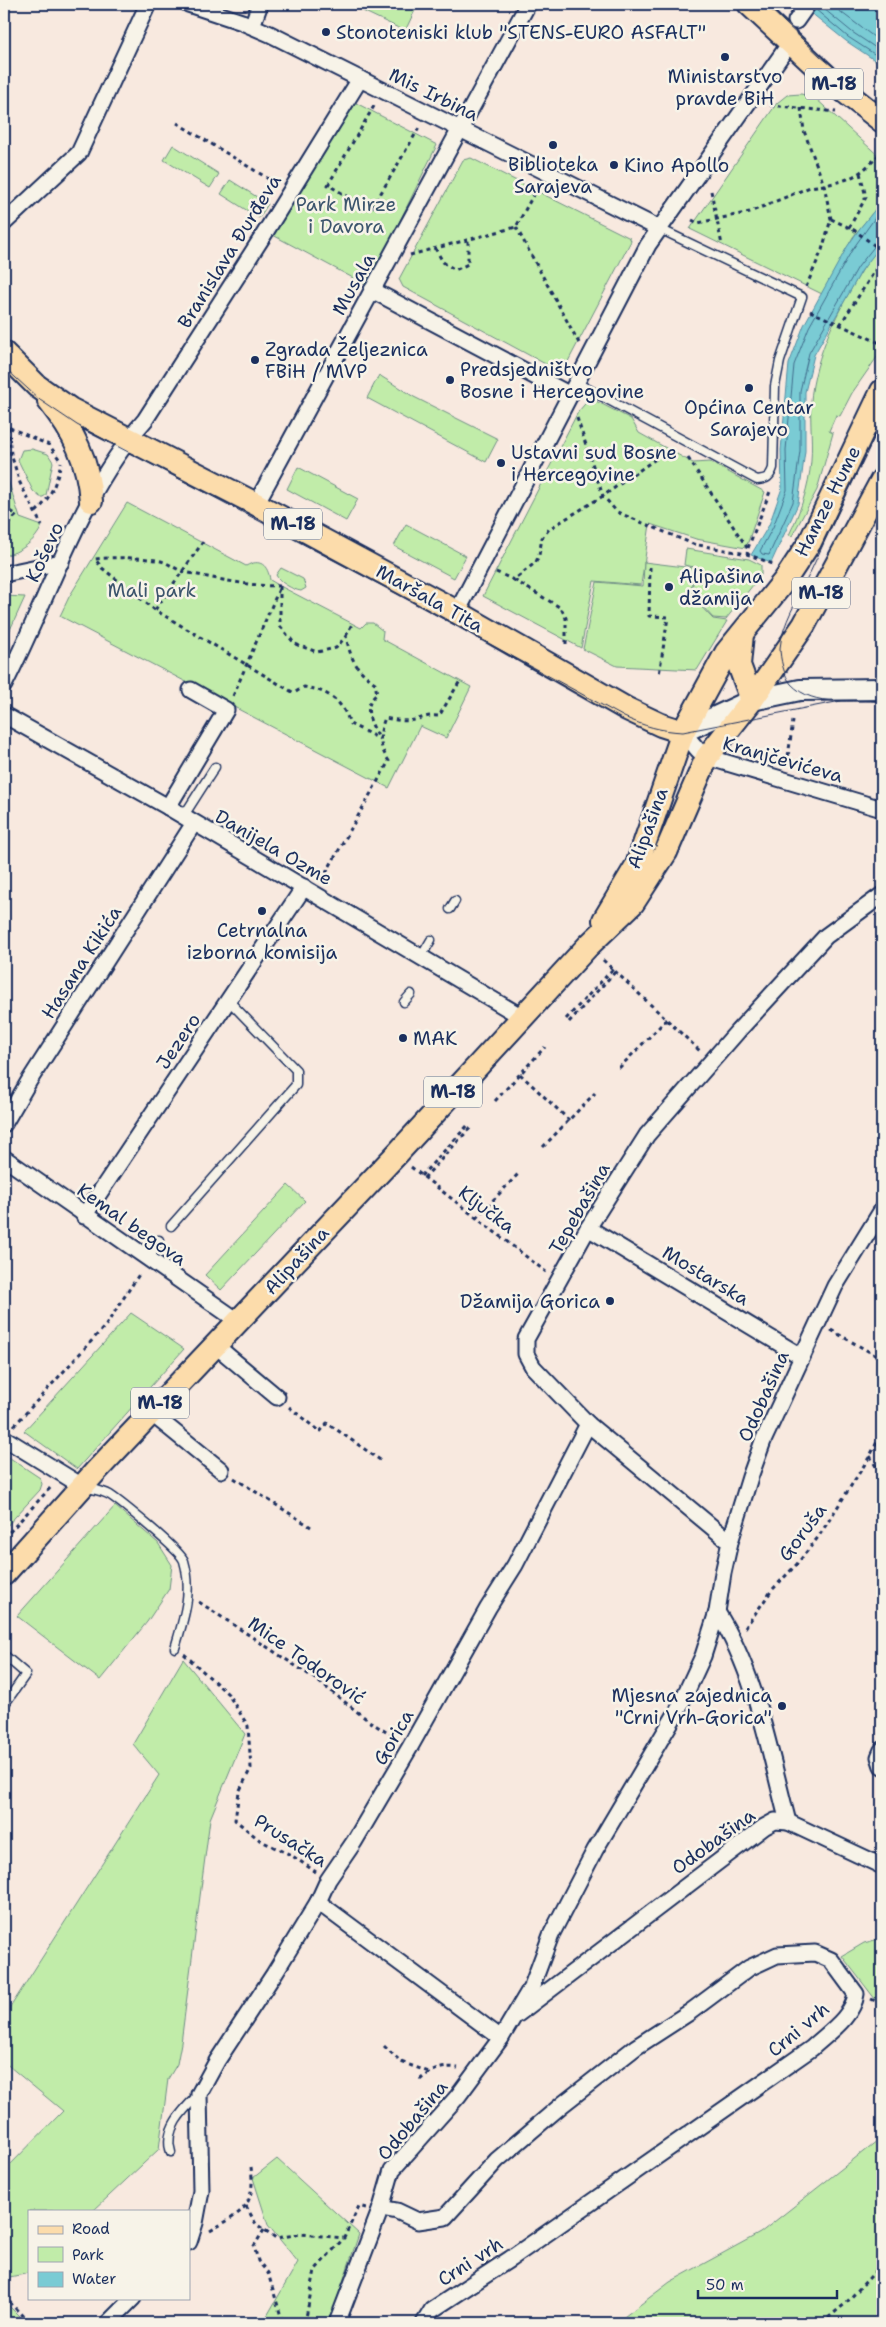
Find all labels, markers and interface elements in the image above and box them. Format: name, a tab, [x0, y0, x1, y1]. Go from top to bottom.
place label: Stonoteniski klub "STENS-EURO ASFALT"	[336, 20, 706, 45]
marker: Stonoteniski klub "STENS-EURO ASFALT"	[320, 26, 332, 38]
marker: Ministarstvo pravde BiH	[719, 51, 731, 63]
street label: Mis Irbina	[385, 62, 483, 127]
place label: Ministarstvo pravde BiH	[667, 64, 783, 111]
road number: M-18	[805, 68, 863, 100]
marker: Biblioteka Sarajeva	[547, 139, 559, 151]
place label: Biblioteka Sarajeva	[508, 152, 598, 199]
place label: Kino Apollo	[624, 153, 729, 178]
marker: Kino Apollo	[608, 159, 620, 171]
street label: Branislava Đurđeva	[172, 170, 287, 333]
park label: Park Mirze i Davora	[296, 192, 396, 239]
street label: Musala	[326, 249, 381, 320]
place label: Zgrada Željeznica FBiH / MVP	[265, 336, 428, 384]
marker: Zgrada Željeznica FBiH / MVP	[249, 354, 261, 366]
place label: Predsjedništvo Bosne i Hercegovine	[460, 357, 644, 404]
marker: Predsjedništvo Bosne i Hercegovine	[444, 374, 456, 386]
marker: Općina Centar Sarajevo	[743, 382, 755, 394]
place label: Općina Centar Sarajevo	[684, 395, 814, 442]
place label: Ustavni sud Bosne i Hercegovine	[511, 440, 677, 487]
street label: Hamze Hume	[789, 441, 866, 561]
marker: Ustavni sud Bosne i Hercegovine	[495, 457, 507, 469]
road number: M-18	[264, 508, 322, 540]
street label: Koševo	[20, 518, 69, 586]
street label: Maršala Tita	[372, 559, 488, 638]
place label: Alipašina džamija	[679, 564, 764, 611]
park label: Mali park	[108, 578, 197, 603]
road number: M-18	[792, 578, 850, 608]
marker: Alipašina džamija	[663, 581, 675, 593]
street label: Kranjčevićeva	[720, 730, 846, 789]
street label: Alipašina	[621, 784, 674, 872]
street label: Danijela Ozme	[211, 804, 337, 891]
street label: Hasana Kikića	[36, 901, 127, 1024]
marker: Cetrnalna izborna komisija	[256, 905, 268, 917]
place label: Cetrnalna izborna komisija	[187, 918, 337, 965]
street label: Jezero	[151, 1008, 206, 1074]
place label: MAK	[413, 1026, 457, 1051]
marker: MAK	[397, 1032, 409, 1044]
road number: M-18	[424, 1076, 482, 1108]
street label: Tepebašina	[543, 1158, 616, 1259]
street label: Kemal begova	[72, 1177, 192, 1272]
street label: Ključka	[453, 1180, 520, 1239]
street label: Alipašina	[258, 1221, 335, 1300]
street label: Mostarska	[658, 1240, 754, 1311]
place label: Džamija Gorica	[460, 1289, 600, 1314]
marker: Džamija Gorica	[604, 1295, 616, 1307]
street label: Odobašina	[732, 1346, 795, 1446]
road number: M-18	[131, 1388, 189, 1419]
street label: Goruša	[773, 1498, 832, 1566]
street label: Mice Todorović	[243, 1611, 370, 1710]
place label: Mjesna zajednica "Crni Vrh-Gorica"	[612, 1683, 772, 1730]
marker: Mjesna zajednica "Crni Vrh-Gorica"	[776, 1700, 788, 1712]
street label: Gorica	[368, 1705, 419, 1770]
street label: Odobašina	[667, 1803, 760, 1880]
street label: Prusačka	[249, 1808, 332, 1873]
street label: Crni vrh	[762, 1996, 834, 2062]
street label: Odobašina	[372, 2075, 453, 2166]
legend	[28, 2210, 190, 2300]
text: Road	[72, 2219, 110, 2239]
street label: Crni vrh	[433, 2231, 508, 2292]
text: Park	[72, 2245, 104, 2265]
scale bar	[698, 2267, 837, 2299]
text: Water	[72, 2269, 116, 2289]
text: 50 m	[706, 2275, 744, 2295]

